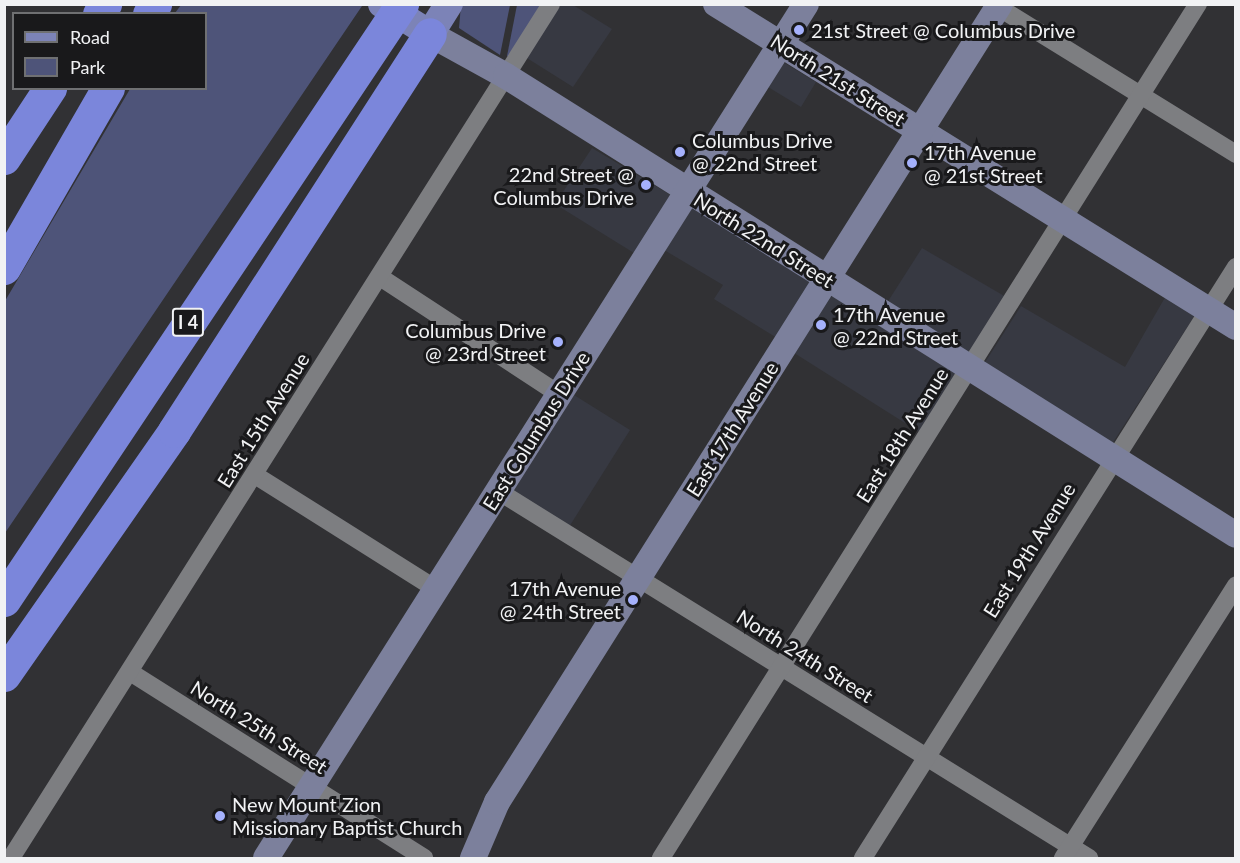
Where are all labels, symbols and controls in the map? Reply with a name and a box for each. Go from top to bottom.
legend [12,12,207,90]
place label: 21st Street @ Columbus Drive [811,18,1075,42]
marker: 21st Street @ Columbus Drive [792,23,806,37]
text: Road [70,26,110,48]
street label: North 21st Street [766,29,910,131]
text: Park [70,56,105,78]
place label: Columbus Drive @ 22nd Street [692,128,833,175]
place label: 17th Avenue @ 21st Street [924,140,1043,187]
marker: Columbus Drive @ 22nd Street [673,145,687,159]
marker: 17th Avenue @ 21st Street [905,156,919,170]
place label: 22nd Street @ Columbus Drive [493,162,634,209]
marker: 22nd Street @ Columbus Drive [639,178,653,192]
street label: North 22nd Street [690,187,838,293]
place label: 17th Avenue @ 22nd Street [833,302,958,349]
road number: I 4 [172,307,204,337]
place label: Columbus Drive @ 23rd Street [405,318,546,365]
marker: 17th Avenue @ 22nd Street [814,318,828,332]
marker: Columbus Drive @ 23rd Street [551,335,565,349]
street label: East Columbus Drive [477,347,595,515]
street label: East 15th Avenue [212,348,314,492]
street label: East 17th Avenue [681,357,783,501]
street label: East 18th Avenue [851,363,953,507]
street label: East 19th Avenue [978,478,1080,622]
place label: 17th Avenue @ 24th Street [500,576,621,623]
marker: 17th Avenue @ 24th Street [626,593,640,607]
street label: North 24th Street [732,604,878,708]
street label: North 25th Street [186,675,332,779]
place label: New Mount Zion Missionary Baptist Church [232,792,463,839]
marker: New Mount Zion Missionary Baptist Church [213,809,227,823]

